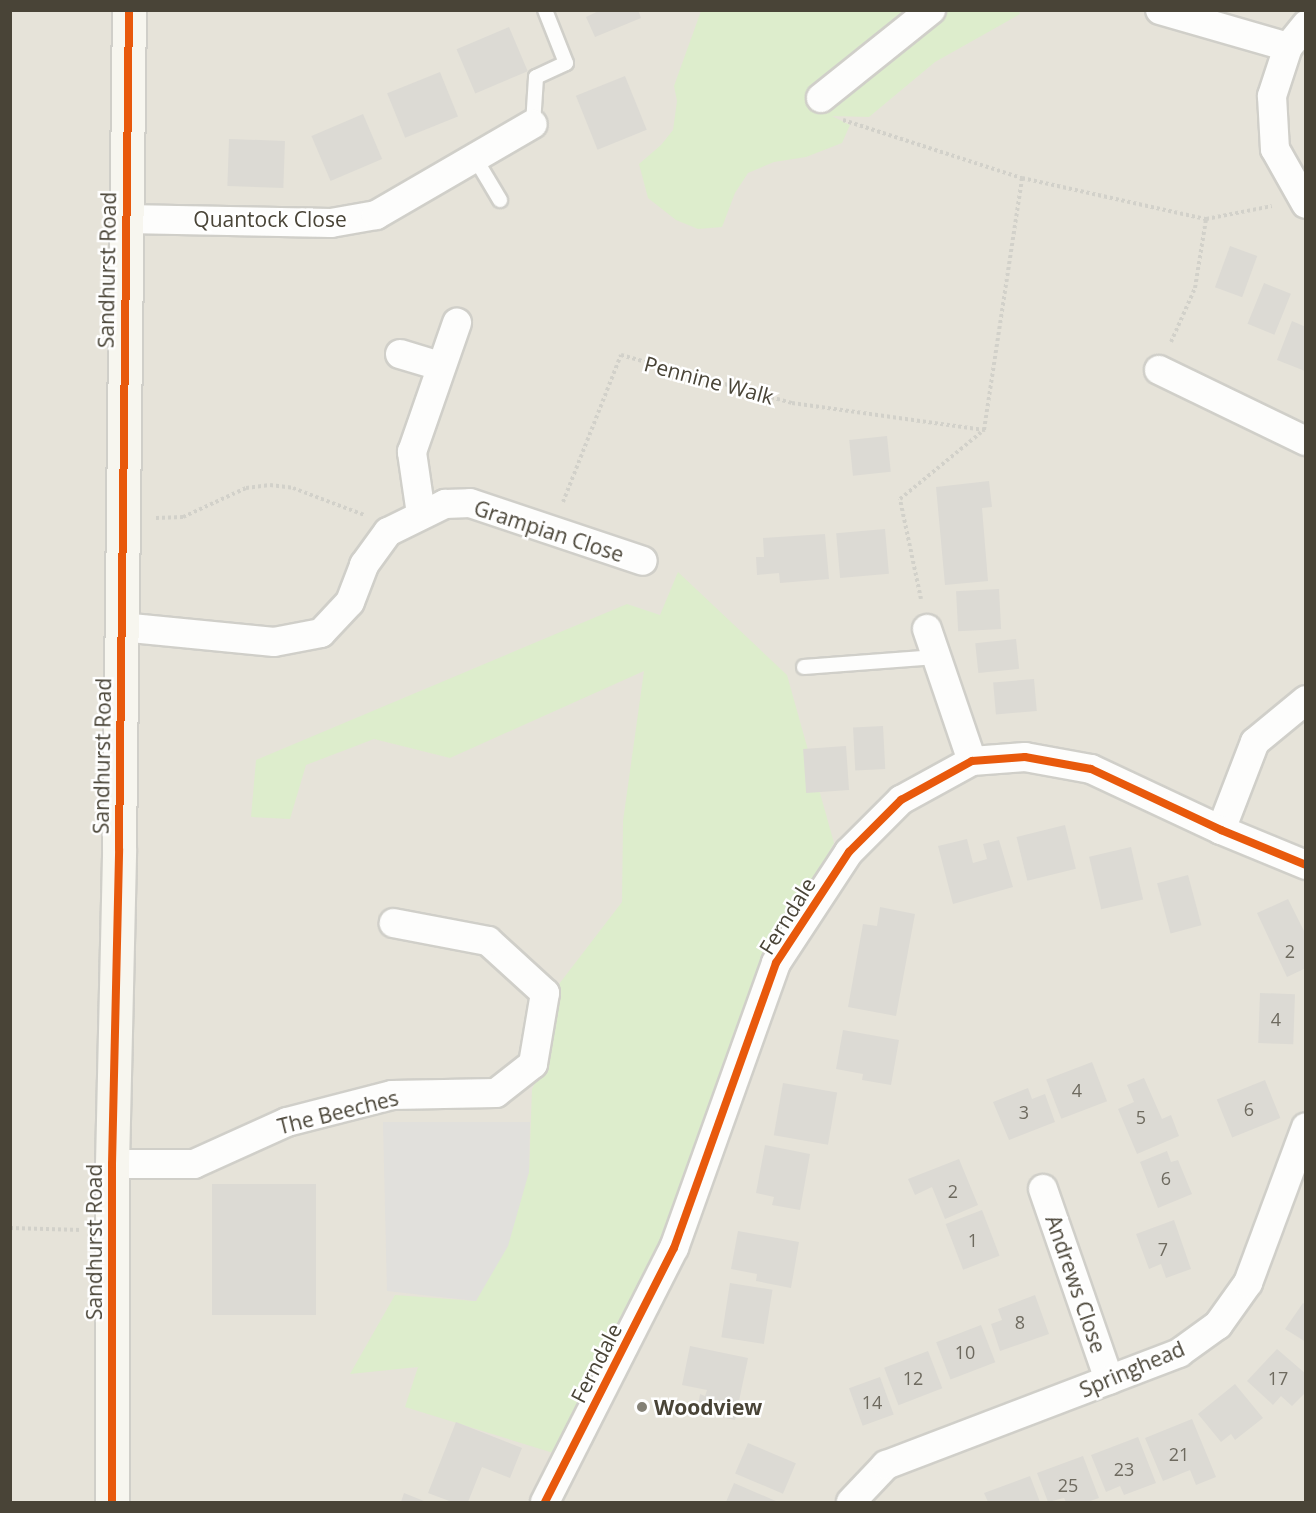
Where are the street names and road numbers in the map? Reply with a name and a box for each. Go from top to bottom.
street label: Sandhurst Road [93,192,121,348]
street label: Quantock Close [193,206,347,232]
street label: Pennine Walk [642,351,776,409]
street label: Grampian Close [471,495,627,567]
street label: Sandhurst Road [88,678,116,834]
street label: Ferndale [754,873,820,959]
street label: The Beeches [275,1085,401,1139]
street label: Sandhurst Road [81,1164,107,1320]
street label: Andrews Close [1041,1212,1111,1356]
street label: Ferndale [565,1319,627,1407]
street label: Springhead [1076,1336,1188,1402]

